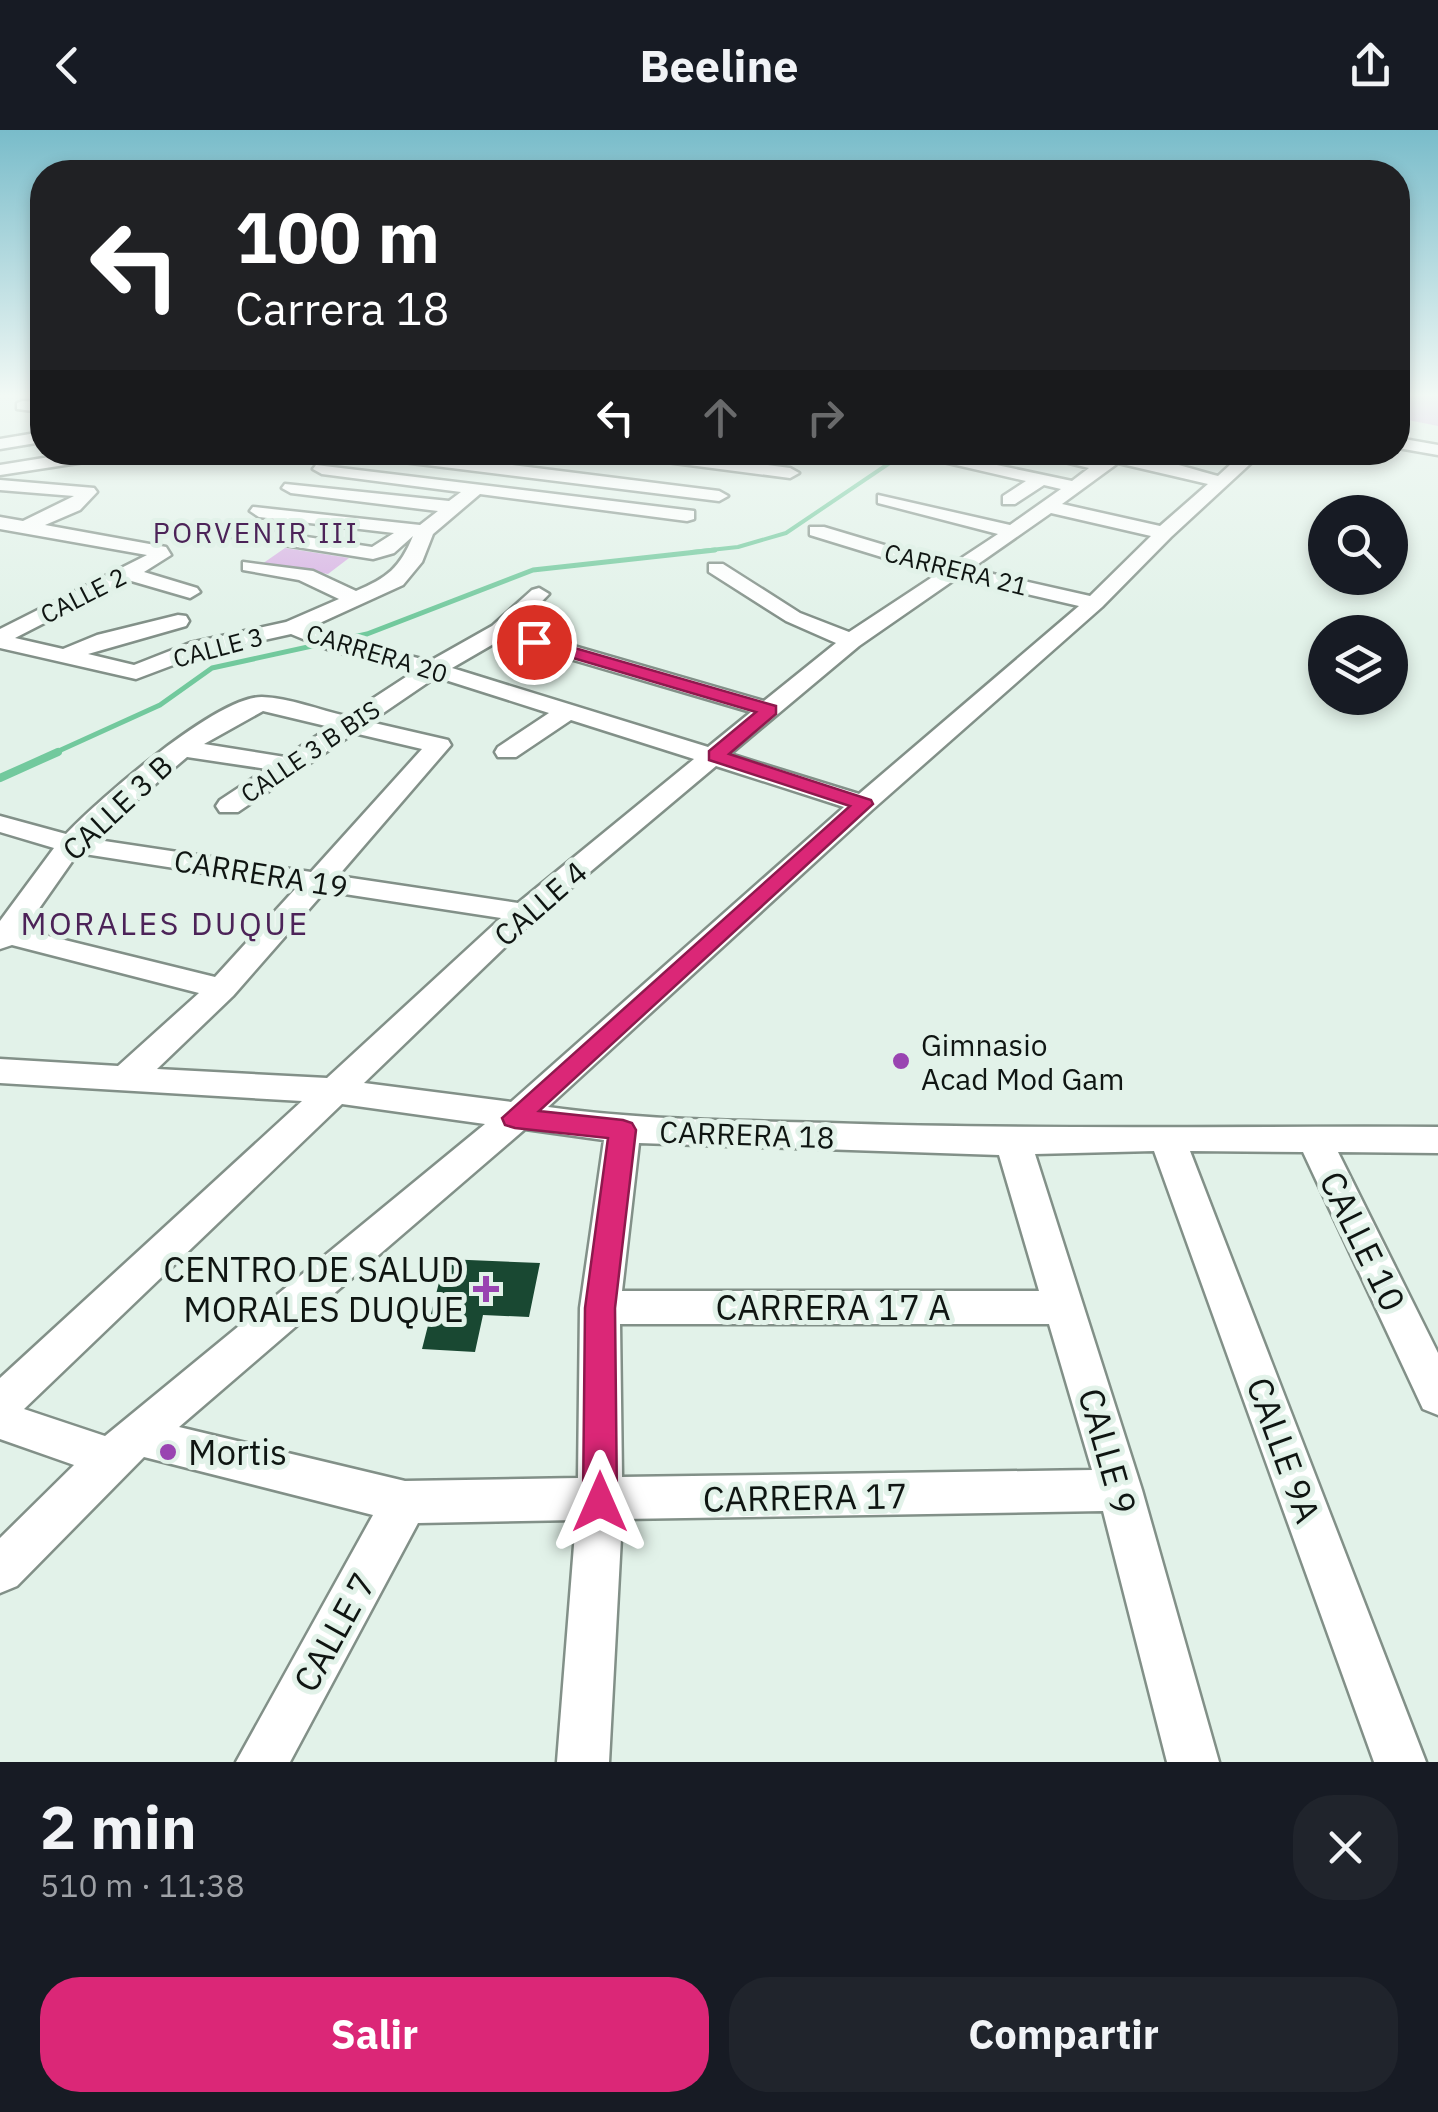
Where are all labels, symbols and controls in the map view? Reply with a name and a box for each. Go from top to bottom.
text: Beeline [639,36,799,94]
icon: back [40,38,95,93]
icon: share [1343,38,1398,93]
text: 100 m [235,191,440,282]
icon: left [70,200,200,330]
text: Carrera 18 [235,279,449,337]
icon: left [588,390,643,445]
icon: ahead [693,390,748,445]
icon: right [798,390,853,445]
map controls [1308,495,1408,715]
button: search [1308,495,1408,595]
district label: PORVENIR III [153,514,359,551]
street label: CARRERA 21 [881,535,1031,603]
street label: CALLE 2 [34,559,132,631]
pin [492,600,577,685]
icon: arrive [507,615,562,670]
button: layers [1308,615,1408,715]
street label: CARRERA 20 [302,616,452,690]
street label: CALLE 3 [169,619,267,675]
street label: CALLE 3 B BIS [234,692,386,810]
street label: CALLE 3 B [54,746,180,868]
street label: CARRERA 19 [171,840,351,906]
street label: CALLE 4 [486,852,594,954]
district label: MORALES DUQUE [20,902,310,944]
place label: Gimnasio Acad Mod Gam [921,1025,1125,1098]
marker: Gimnasio Acad Mod Gam [890,1050,912,1072]
street label: CARRERA 18 [659,1111,835,1157]
street label: CALLE 10 [1309,1164,1417,1318]
place label: CENTRO DE SALUD MORALES DUQUE [163,1246,464,1332]
marker: CENTRO DE SALUD MORALES DUQUE [473,1276,499,1302]
street label: CARRERA 17 A [715,1284,951,1330]
street label: CALLE 9A [1237,1371,1331,1529]
street label: CALLE 9 [1068,1383,1148,1519]
place label: Mortis [188,1429,287,1475]
marker: Mortis [157,1441,179,1463]
position arrow [548,1450,652,1554]
street label: CARRERA 17 [702,1472,908,1522]
street label: CALLE 7 [283,1564,385,1700]
text: 2 min [40,1787,197,1866]
button: close [1293,1795,1398,1900]
text: 510 m · 11:38 [40,1864,245,1906]
button: Salir [40,1977,709,2092]
button: Compartir [729,1977,1398,2092]

